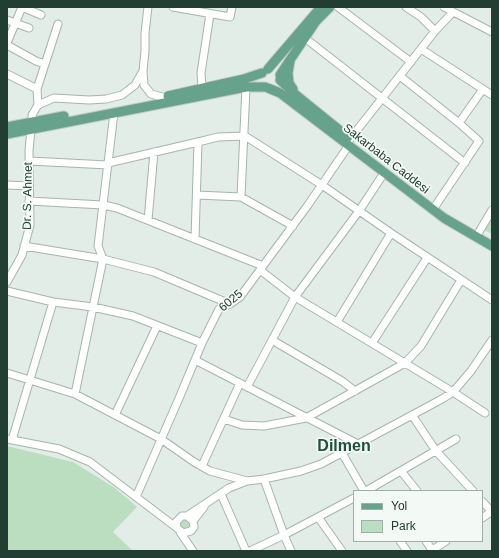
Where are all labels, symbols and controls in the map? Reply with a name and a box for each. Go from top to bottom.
street label: Sakarbaba Caddesi [340,121,432,197]
street label: Dr. S. Ahmet [20,162,36,230]
street label: 6025 [216,287,246,315]
district label: Dilmen [317,437,371,457]
legend [353,490,483,542]
text: Yol [391,499,407,513]
text: Park [391,519,416,533]

